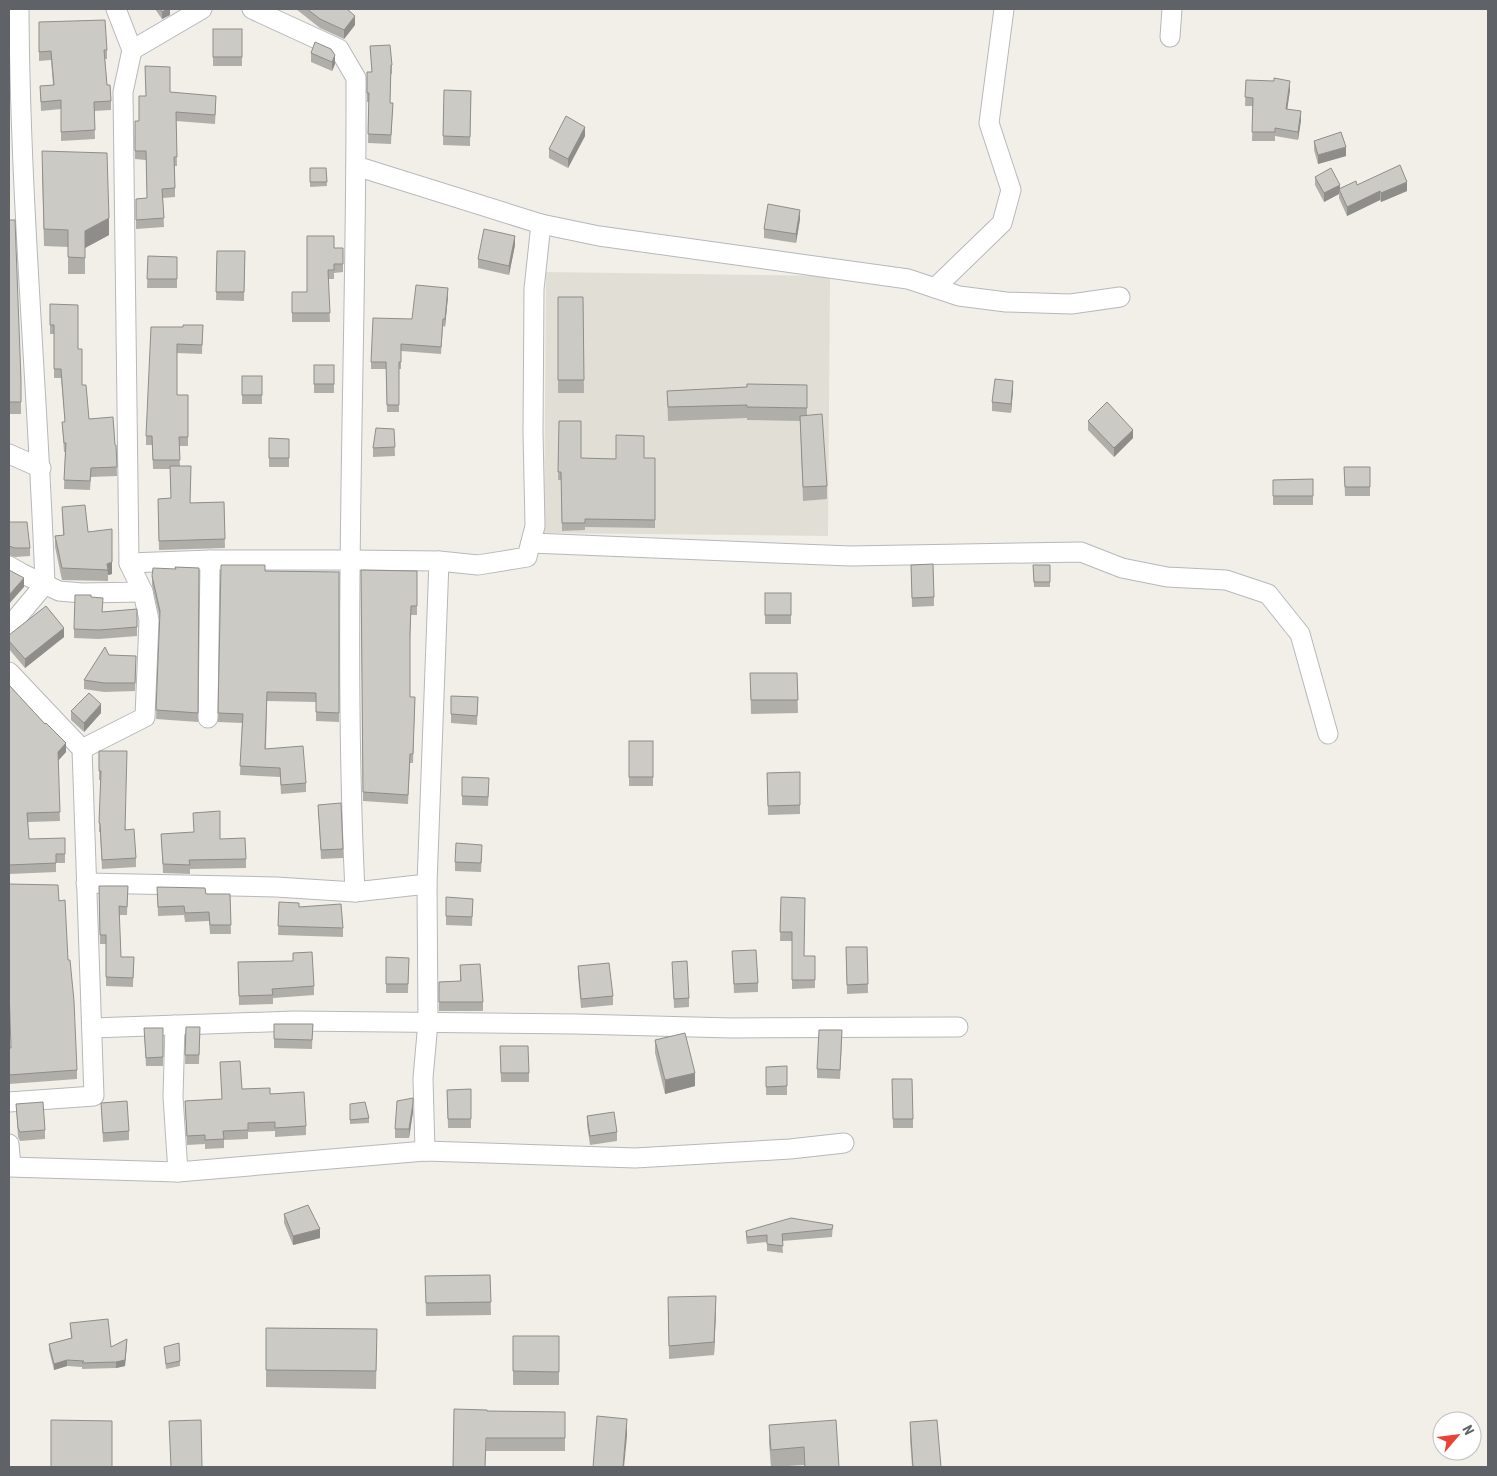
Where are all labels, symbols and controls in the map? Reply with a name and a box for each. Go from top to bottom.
north arrow [1432,1411,1482,1461]
text: N [1459,1422,1478,1437]

